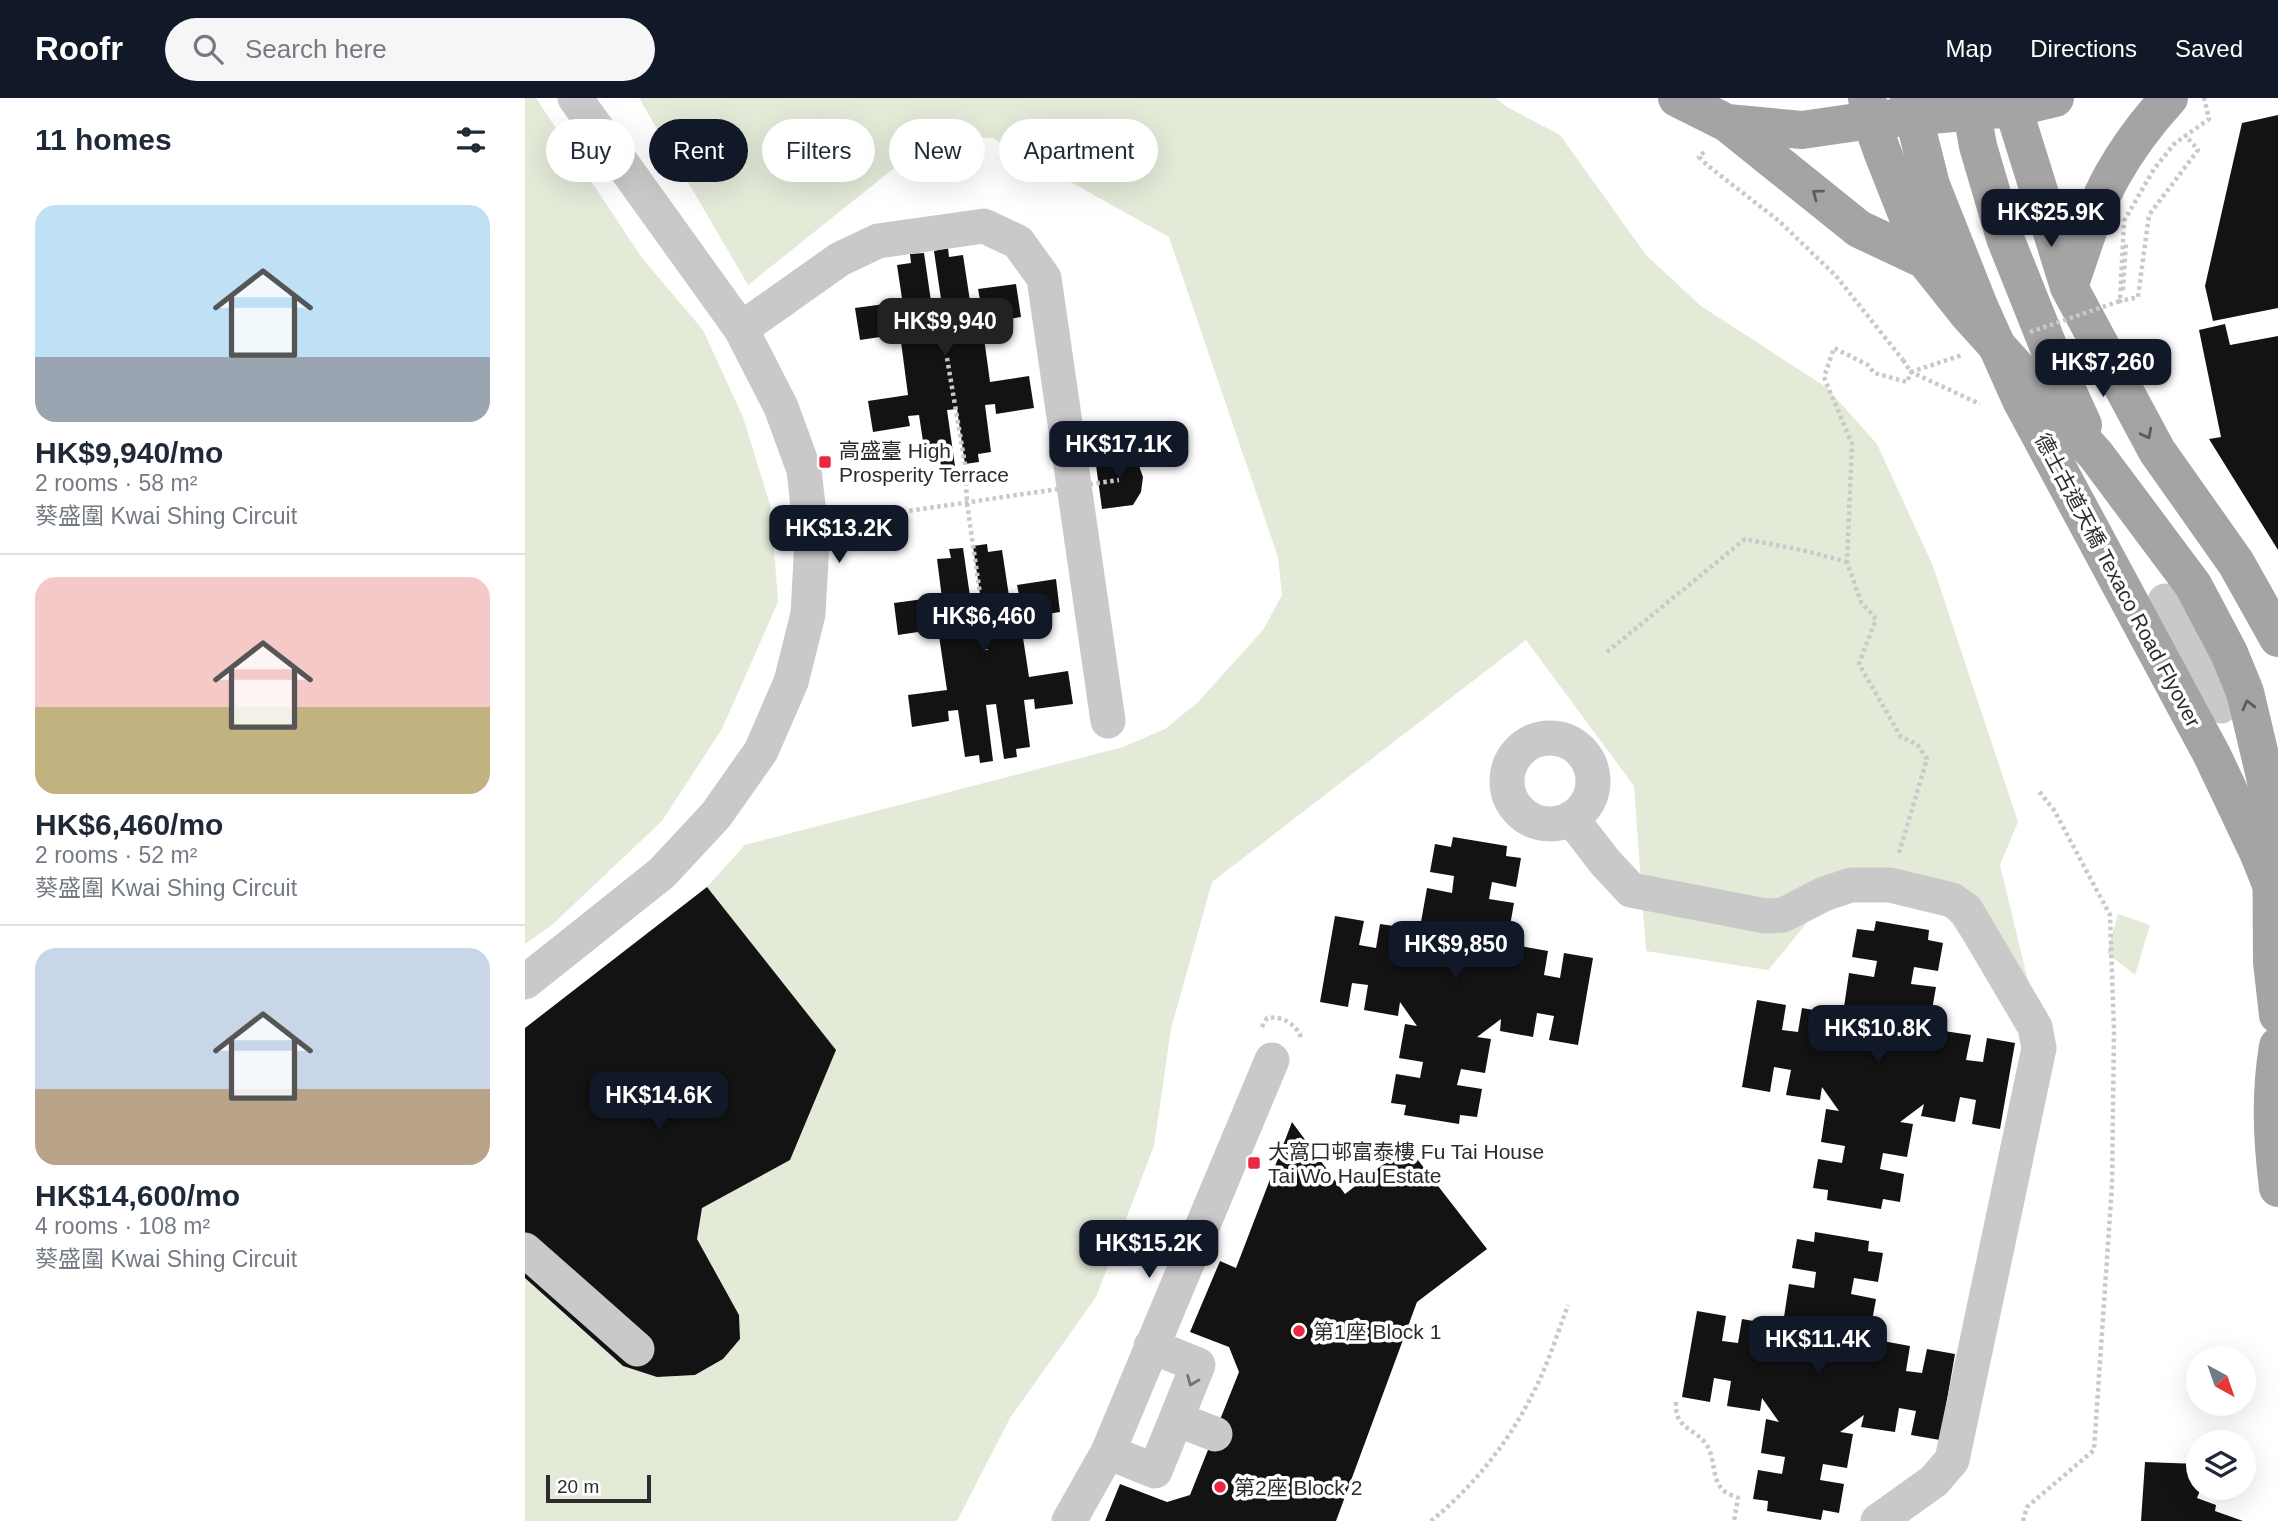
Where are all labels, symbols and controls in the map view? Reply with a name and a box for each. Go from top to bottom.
search box [165,18,655,81]
text: Roofr [35,30,123,67]
icon: search [189,30,227,68]
text: Search here [245,34,387,64]
text: Map [1946,35,1992,62]
text: Directions [2030,35,2137,62]
text: Saved [2175,35,2243,62]
chip: Buy [546,119,635,182]
chip: Rent [649,119,748,182]
chip: Filters [762,119,875,182]
chip: New [889,119,985,182]
chip: Apartment [999,119,1158,182]
icon: filters [452,121,490,159]
text: 11 homes [35,123,172,156]
one-way arrow [1812,189,1824,202]
pin: HK$25.9K [1979,190,2123,249]
text: HK$25.9K [1997,199,2105,225]
icon: home [200,250,326,376]
pin: HK$9,940 [873,299,1017,358]
text: HK$9,940 [893,308,997,334]
pin: HK$7,260 [2031,340,2175,399]
text: HK$7,260 [2051,349,2155,375]
pin: HK$17.1K [1047,422,1191,481]
one-way arrow [2139,427,2153,439]
street label: 德士古道天橋 Texaco Road Flyover [2031,429,2205,731]
text: HK$17.1K [1065,431,1173,457]
text: HK$9,940/mo [35,436,223,469]
place label: 高盛臺 High Prosperity Terrace [839,439,1009,486]
marker: 高盛臺 High Prosperity Terrace [817,454,833,470]
text: 2 rooms · 58 m² [35,470,197,496]
text: 葵盛圍 Kwai Shing Circuit [35,503,297,529]
pin: HK$13.2K [767,505,911,565]
text: HK$13.2K [785,515,893,541]
pin: HK$6,460 [912,594,1056,653]
text: HK$6,460 [932,603,1036,629]
icon: home [200,622,326,748]
one-way arrow [2242,699,2256,711]
text: HK$6,460/mo [35,808,223,841]
text: 2 rooms · 52 m² [35,842,197,868]
text: 葵盛圍 Kwai Shing Circuit [35,875,297,901]
pin: HK$9,850 [1384,922,1528,981]
text: HK$9,850 [1404,931,1508,957]
icon: home [200,993,326,1119]
pin: HK$10.8K [1806,1006,1950,1065]
text: HK$10.8K [1824,1015,1932,1041]
pin: HK$14.6K [587,1072,731,1132]
text: HK$14.6K [605,1082,713,1108]
place label: 大窩口邨富泰樓 Fu Tai House Tai Wo Hau Estate [1268,1140,1544,1187]
marker: 大窩口邨富泰樓 Fu Tai House Tai Wo Hau Estate [1246,1155,1262,1171]
text: HK$14,600/mo [35,1179,240,1212]
text: 4 rooms · 108 m² [35,1213,210,1239]
pin: HK$15.2K [1077,1220,1221,1280]
text: HK$15.2K [1095,1230,1203,1256]
text: 葵盛圍 Kwai Shing Circuit [35,1246,297,1272]
pin: HK$11.4K [1746,1316,1890,1376]
place label: 第1座 Block 1 [1313,1320,1441,1343]
marker: 第1座 Block 1 [1291,1323,1307,1339]
text: HK$11.4K [1765,1326,1871,1352]
north arrow [2186,1346,2256,1416]
map controls [2186,1346,2256,1500]
one-way arrow [1186,1374,1200,1386]
button: layers [2186,1430,2256,1500]
scale bar [546,1472,651,1504]
text: 20 m [557,1476,599,1497]
place label: 第2座 Block 2 [1234,1476,1362,1499]
marker: 第2座 Block 2 [1212,1479,1228,1495]

